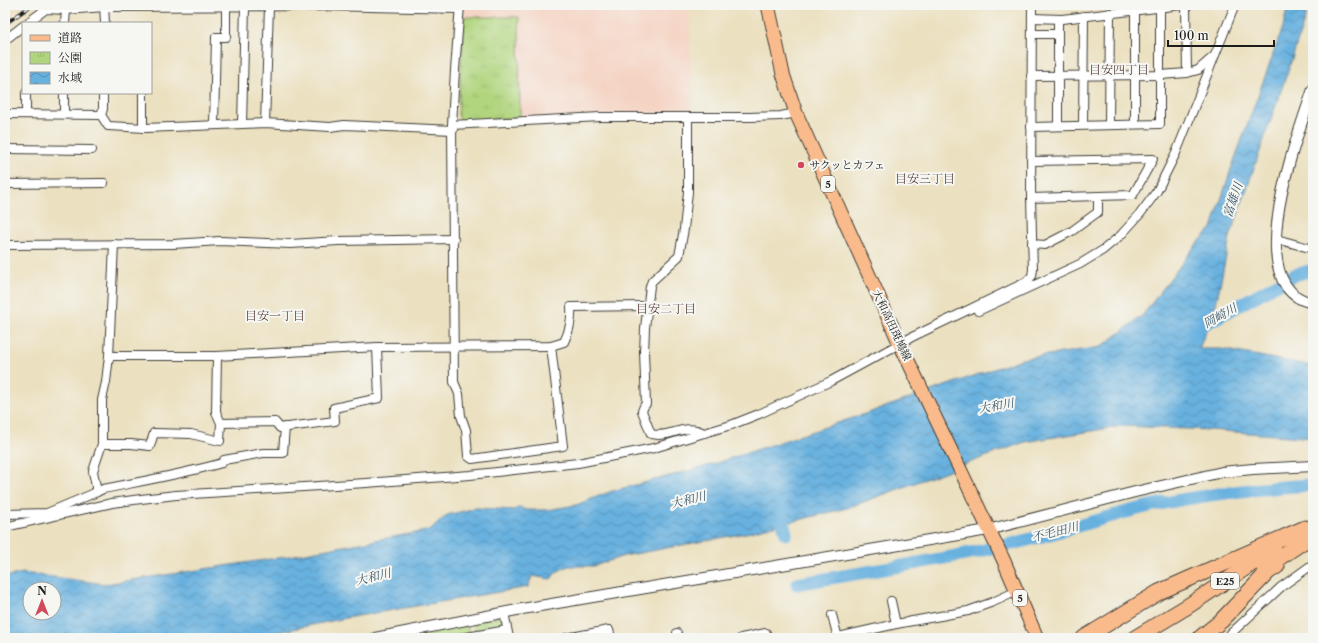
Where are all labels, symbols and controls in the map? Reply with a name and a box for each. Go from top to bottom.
legend [22,22,152,94]
scale bar [1168,22,1274,48]
text: 100 m [1174,28,1209,43]
text: 道路 [58,30,82,45]
text: 公園 [58,50,82,65]
district label: 目安四丁目 [1089,62,1149,77]
text: 水域 [58,70,82,85]
place label: サクッとカフェ [809,158,885,172]
marker: サクッとカフェ [796,160,806,170]
district label: 目安三丁目 [895,171,955,186]
road number: 5 [821,176,835,192]
water label: 富雄川 [1220,178,1246,219]
street label: 大和高田斑鳩線 [869,287,915,363]
water label: 岡崎川 [1200,299,1241,331]
district label: 目安二丁目 [636,301,696,316]
district label: 目安一丁目 [245,308,305,323]
water label: 大和川 [977,395,1017,416]
water label: 大和川 [669,487,709,511]
water label: 不毛田川 [1030,518,1082,545]
water label: 大和川 [354,564,394,588]
road number: E25 [1211,573,1239,589]
north arrow [22,581,62,621]
text: N [37,584,47,598]
road number: 5 [1013,590,1027,606]

